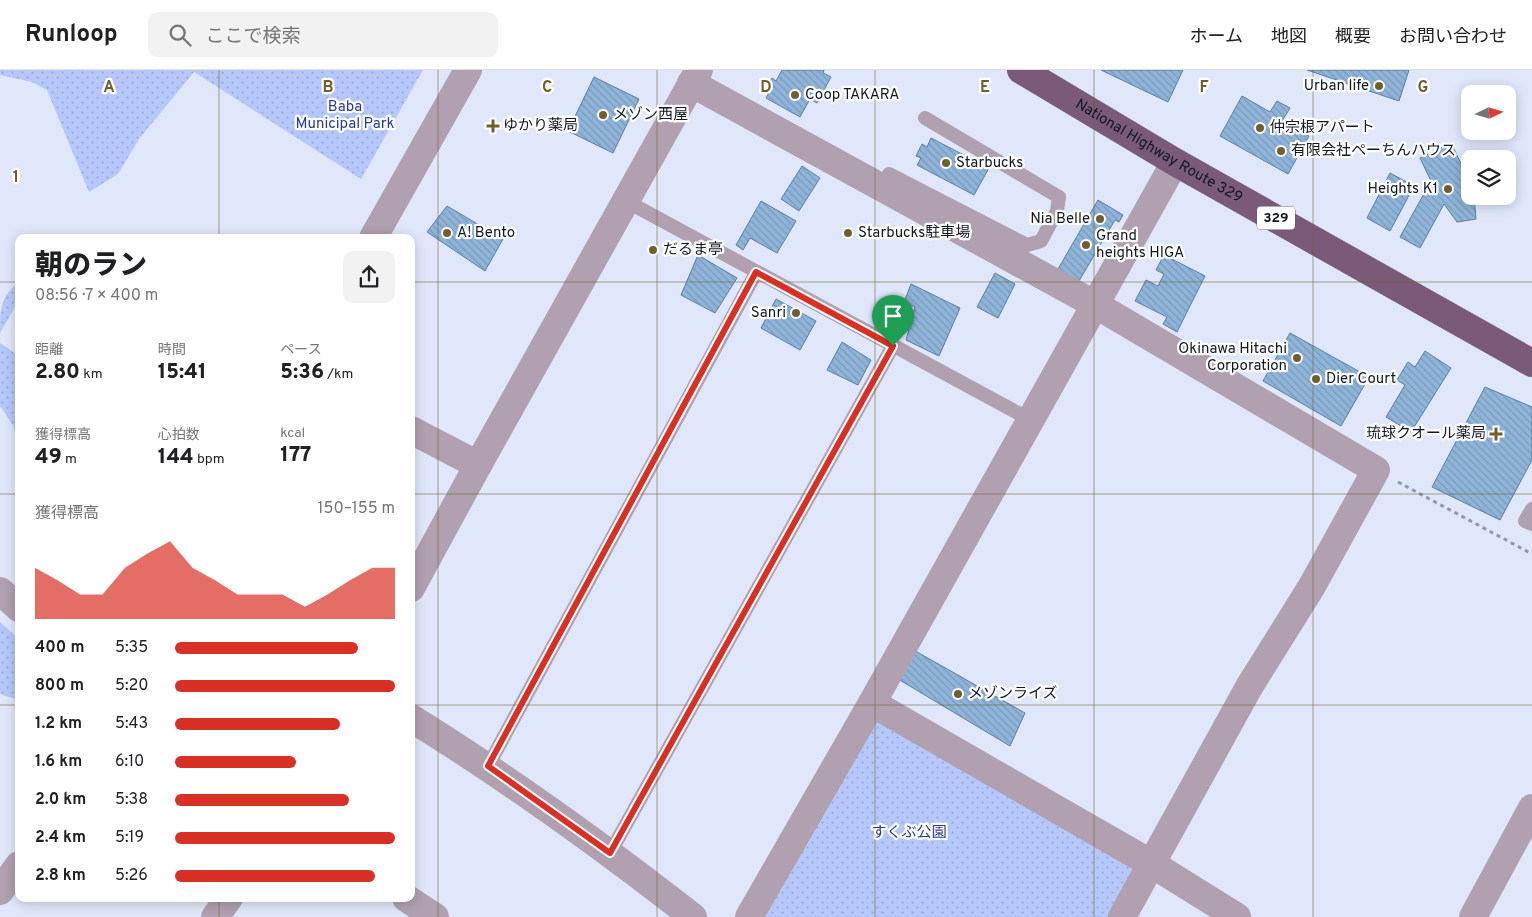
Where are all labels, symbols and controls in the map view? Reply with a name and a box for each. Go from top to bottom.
search box [148,12,498,57]
text: Runloop [25,20,118,50]
icon: search [166,21,194,49]
text: ここで検索 [206,25,301,49]
text: ホーム [1190,26,1243,49]
text: 地図 [1271,26,1307,49]
text: 概要 [1335,26,1371,49]
text: お問い合わせ [1399,26,1507,49]
place label: Urban life [1304,77,1369,96]
text: A [103,78,115,98]
text: B [322,78,334,98]
text: C [542,78,552,98]
text: D [760,78,772,98]
text: E [980,78,990,98]
text: F [1199,78,1209,98]
text: G [1418,78,1428,98]
marker: Urban life [1373,80,1385,92]
north arrow [1461,85,1516,140]
map controls [1461,85,1516,205]
place label: Coop TAKARA [805,86,899,105]
marker: Coop TAKARA [789,89,801,101]
street label: National Highway Route 329 [1072,95,1246,208]
park label: Baba Municipal Park [295,98,395,134]
place label: メゾン西屋 [613,106,688,125]
marker: メゾン西屋 [597,109,609,121]
place label: ゆかり薬局 [503,117,578,136]
place label: 仲宗根アパート [1270,118,1375,138]
marker: ゆかり薬局 [487,120,499,132]
marker: 仲宗根アパート [1254,122,1266,134]
place label: 有限会社ぺーちんハウス [1291,142,1456,161]
marker: 有限会社ぺーちんハウス [1275,145,1287,157]
button: layers [1461,150,1516,205]
place label: Starbucks [956,154,1023,173]
marker: Starbucks [940,157,952,169]
text: 1 [13,168,19,188]
place label: Heights K1 [1367,180,1438,199]
marker: Heights K1 [1442,183,1454,195]
road number: 329 [1257,206,1295,230]
place label: Nia Belle [1030,210,1090,229]
marker: Nia Belle [1094,213,1106,225]
place label: A! Bento [457,224,515,243]
place label: Starbucks駐車場 [858,224,970,243]
marker: A! Bento [441,227,453,239]
marker: Starbucks駐車場 [842,227,854,239]
place label: Grand heights HIGA [1096,227,1184,263]
marker: Grand heights HIGA [1080,239,1092,251]
place label: だるま亭 [663,241,723,260]
marker: だるま亭 [647,244,659,256]
text: 朝のラン [35,249,147,285]
button: share [343,251,395,303]
text: 08:56 · 7 × 400 m [35,286,158,306]
pin [872,295,914,346]
icon: arrive [879,302,907,330]
place label: Sanri [751,304,786,323]
marker: Sanri [790,307,802,319]
place label: Okinawa Hitachi Corporation [1178,340,1287,376]
text: 距離 [35,342,63,359]
text: 時間 [158,342,186,359]
text: ペース [280,342,322,359]
marker: Okinawa Hitachi Corporation [1291,352,1303,364]
text: 2.80 [35,359,80,386]
text: 15:41 [158,359,206,386]
text: 5:36 [280,359,324,386]
text: km [80,366,103,383]
text: /km [324,366,353,383]
place label: Dier Court [1326,370,1396,389]
marker: Dier Court [1310,373,1322,385]
text: kcal [280,425,305,442]
place label: 琉球クオール薬局 [1366,425,1486,444]
text: 獲得標高 [35,427,91,444]
text: 心拍数 [158,427,200,444]
marker: 琉球クオール薬局 [1490,428,1502,440]
text: 177 [280,442,311,469]
text: 49 [35,444,62,471]
text: 144 [158,444,194,471]
text: m [62,451,77,468]
text: bpm [194,451,225,468]
text: 150–155 m [318,499,395,519]
text: 獲得標高 [35,504,99,524]
text: 400 m [35,638,84,658]
text: 5:35 [115,638,148,658]
text: 800 m [35,676,84,696]
text: 5:20 [115,676,149,696]
place label: メゾンライズ [968,685,1058,704]
marker: メゾンライズ [952,688,964,700]
text: 1.2 km [35,714,82,734]
text: 5:43 [115,714,148,734]
text: 1.6 km [35,752,82,772]
text: 6:10 [115,752,144,772]
text: 2.0 km [35,790,86,810]
text: 5:38 [115,790,148,810]
park label: すくぶ公園 [871,824,947,843]
text: 2.4 km [35,828,86,848]
text: 5:19 [115,828,144,848]
text: 2.8 km [35,866,86,886]
text: 5:26 [115,866,148,886]

